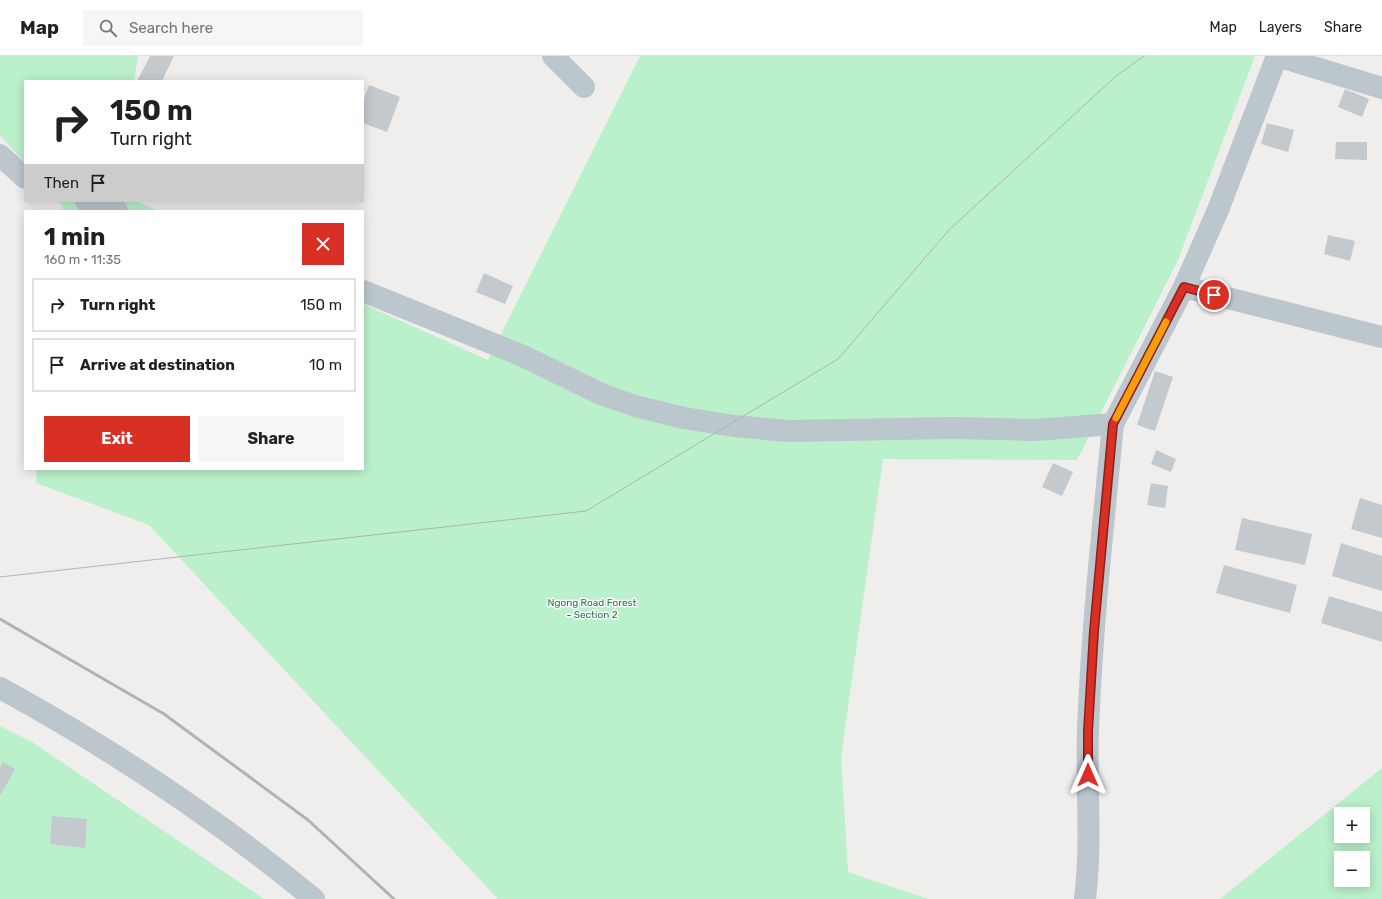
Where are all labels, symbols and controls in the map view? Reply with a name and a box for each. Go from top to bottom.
search box [83,10,363,46]
text: Map [20,16,59,39]
icon: search [97,17,119,39]
text: Search here [129,19,213,37]
text: Map [1210,19,1237,36]
text: Layers [1259,19,1302,36]
text: Share [1324,19,1362,36]
text: 150 m [110,94,193,127]
icon: right [44,96,96,148]
text: Turn right [110,128,192,150]
icon: arrive [87,172,109,194]
text: Then [44,174,79,192]
text: 1 min [44,223,105,251]
button: close [302,223,344,265]
text: 160 m · 11:35 [44,252,121,267]
pin [1197,278,1231,312]
icon: arrive [1203,284,1225,306]
icon: right [46,294,68,316]
text: Turn right [80,296,155,314]
text: 150 m [300,296,342,314]
icon: arrive [46,354,68,376]
text: Arrive at destination [80,356,235,374]
text: 10 m [309,356,342,374]
button: Exit [44,416,190,462]
button: Share [198,416,344,462]
park label: Ngong Road Forest - Section 2 [547,597,637,621]
position arrow [1067,754,1109,796]
map controls [1334,807,1370,887]
button: + [1334,807,1370,843]
button: − [1334,851,1370,887]

